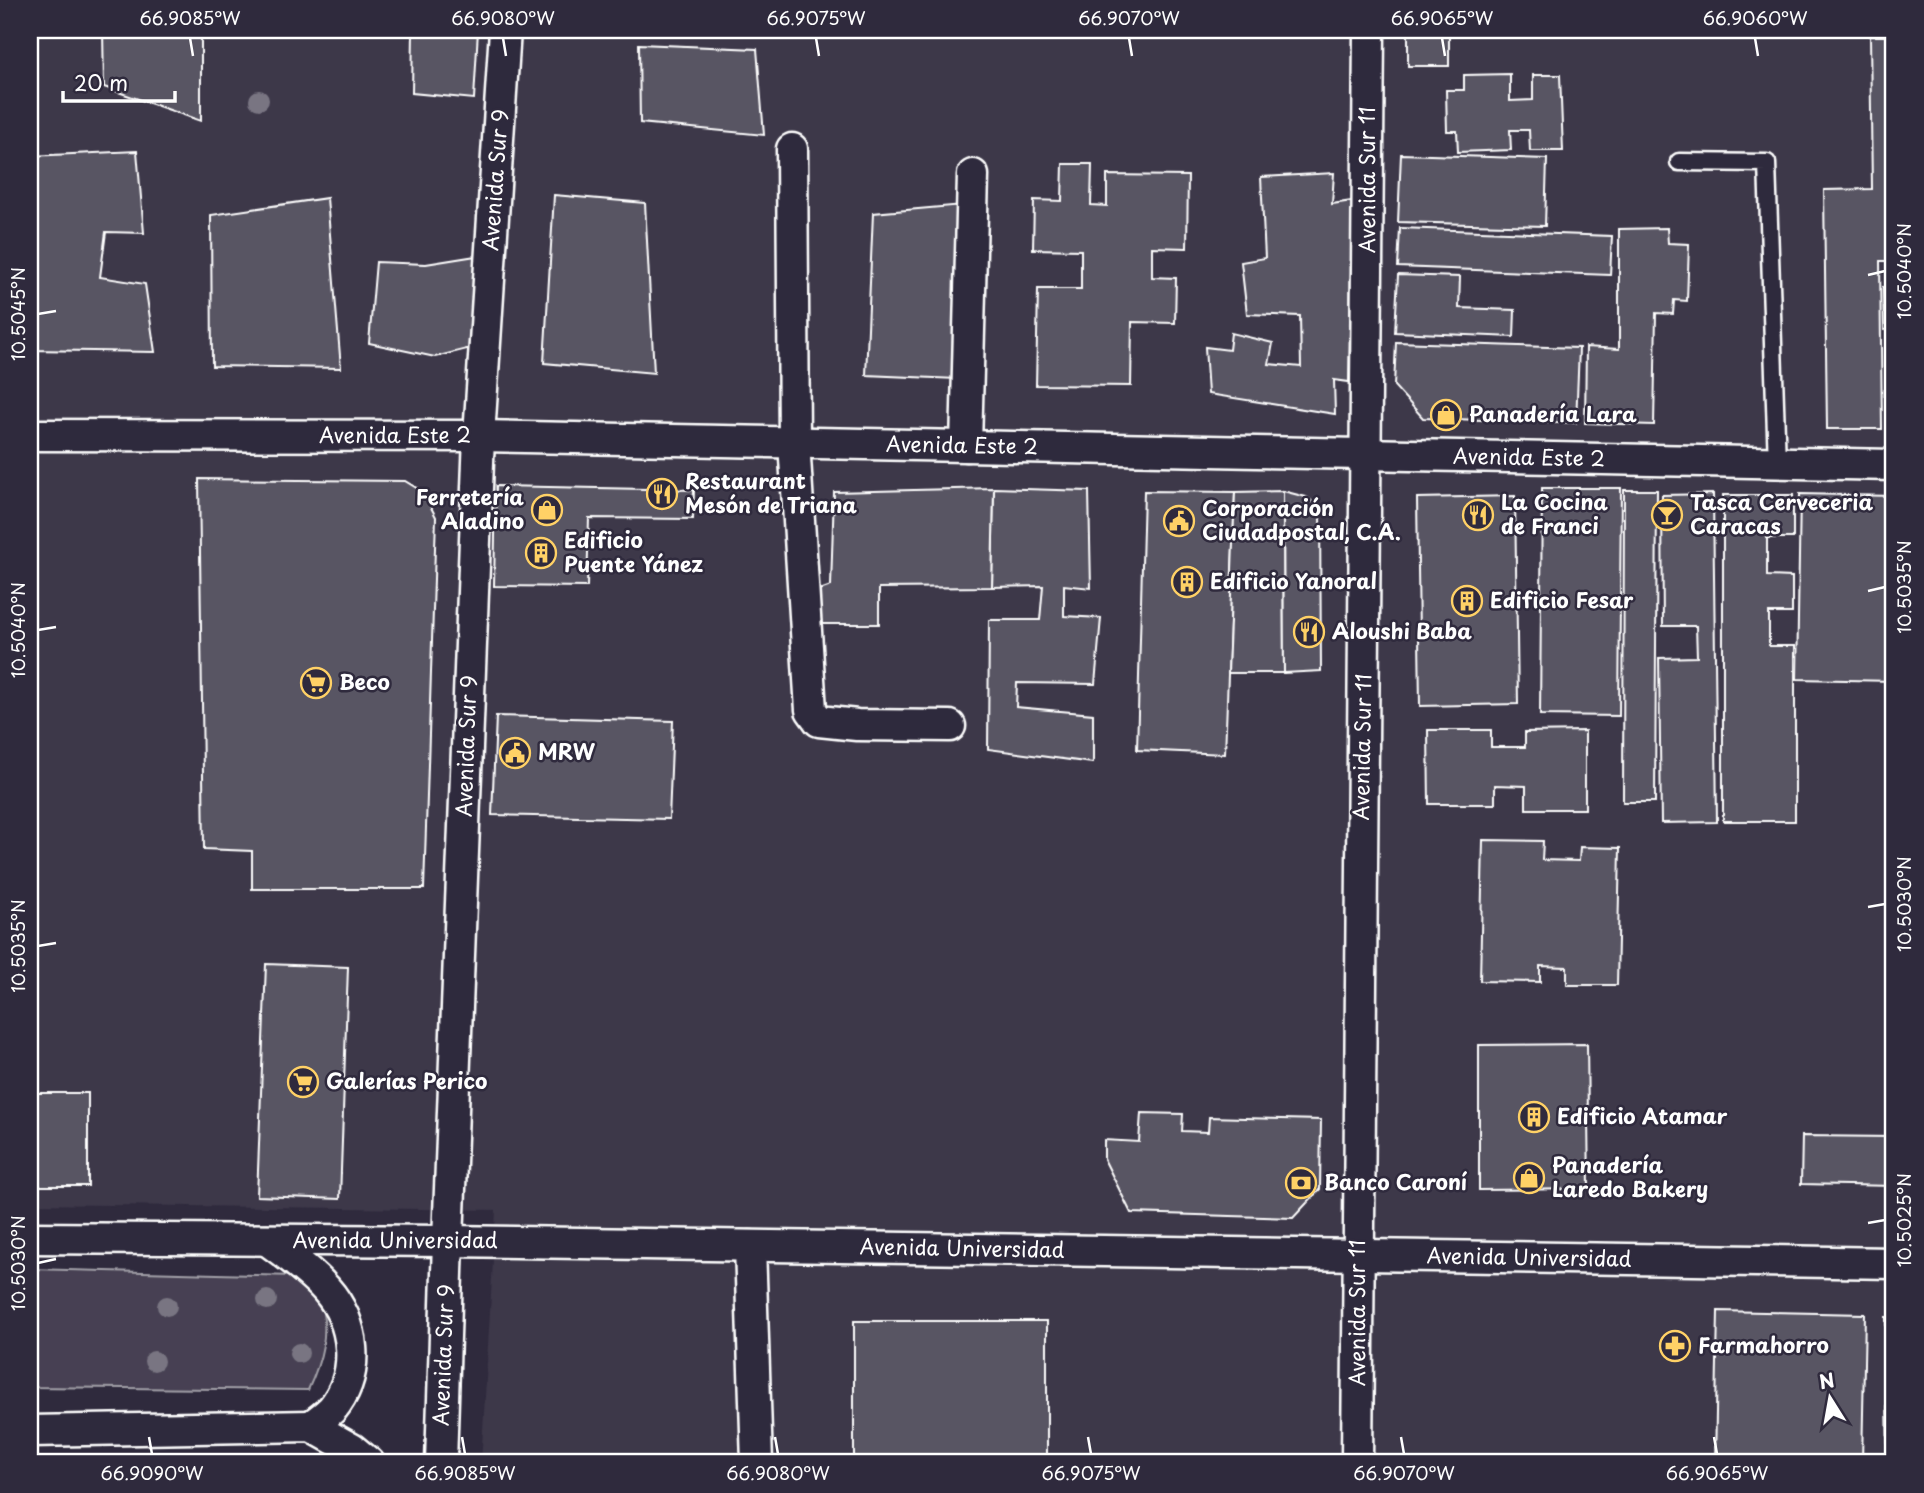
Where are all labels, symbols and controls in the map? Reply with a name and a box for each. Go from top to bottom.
text: 66.9085°W [140,4,241,31]
text: 66.9080°W [451,4,555,31]
text: 66.9075°W [766,4,866,31]
text: 66.9070°W [1078,4,1180,31]
text: 66.9065°W [1391,4,1494,31]
text: 66.9060°W [1703,4,1808,31]
scale bar [63,60,175,104]
text: 20 m [74,66,128,98]
street label: Avenida Sur 11 [1350,107,1382,253]
street label: Avenida Sur 9 [473,108,515,252]
text: 10.5040°N [1890,223,1917,319]
text: 10.5045°N [4,267,31,361]
place label: Panadería Lara [1469,397,1637,429]
shop icon: Panadería Lara [1429,398,1463,432]
street label: Avenida Este 2 [319,418,471,450]
street label: Avenida Este 2 [886,427,1038,461]
street label: Avenida Este 2 [1453,439,1605,473]
place label: Restaurant Mesón de Triana [685,464,857,520]
restaurant icon: Restaurant Mesón de Triana [645,477,679,511]
place label: Ferretería Aladino [416,480,524,536]
place label: La Cocina de Franci [1501,485,1608,541]
place label: Tasca Cerveceria Caracas [1690,485,1873,541]
place label: Corporación Ciudadpostal, C.A. [1202,491,1401,547]
shop icon: Ferretería Aladino [530,493,564,527]
restaurant icon: La Cocina de Franci [1461,498,1495,532]
bar icon: Tasca Cerveceria Caracas [1650,498,1684,532]
public building icon: Corporación Ciudadpostal, C.A. [1162,504,1196,538]
place label: Edificio Puente Yánez [564,523,704,579]
building icon: Edificio Puente Yánez [524,536,558,570]
text: 10.5035°N [1890,540,1917,634]
place label: Edificio Yanoral [1210,564,1377,596]
building icon: Edificio Yanoral [1170,565,1204,599]
text: 10.5040°N [4,582,31,678]
place label: Edificio Fesar [1490,583,1634,615]
building icon: Edificio Fesar [1450,584,1484,618]
place label: Aloushi Baba [1332,614,1472,646]
restaurant icon: Aloushi Baba [1292,615,1326,649]
place label: Beco [339,665,390,697]
supermarket icon: Beco [299,666,333,700]
street label: Avenida Sur 11 [1344,673,1378,821]
street label: Avenida Sur 9 [447,674,483,817]
place label: MRW [538,735,596,767]
public building icon: MRW [498,736,532,770]
text: 10.5030°N [1890,856,1917,952]
text: 10.5035°N [4,899,31,993]
place label: Galerías Perico [326,1064,487,1096]
supermarket icon: Galerías Perico [286,1065,320,1099]
place label: Edificio Atamar [1557,1099,1728,1131]
building icon: Edificio Atamar [1517,1100,1551,1134]
place label: Panadería Laredo Bakery [1552,1148,1708,1204]
shop icon: Panadería Laredo Bakery [1512,1161,1546,1195]
place label: Banco Caroní [1324,1165,1467,1197]
bank icon: Banco Caroní [1284,1166,1318,1200]
text: 10.5025°N [1890,1173,1917,1267]
text: 10.5030°N [4,1215,31,1311]
street label: Avenida Universidad [292,1223,498,1255]
street label: Avenida Universidad [859,1229,1065,1265]
street label: Avenida Universidad [1426,1238,1632,1274]
street label: Avenida Sur 11 [1340,1240,1372,1386]
street label: Avenida Sur 9 [424,1283,460,1426]
place label: Farmahorro [1698,1328,1829,1360]
pharmacy icon: Farmahorro [1658,1329,1692,1363]
north arrow [1794,1364,1864,1434]
text: N [1817,1365,1837,1396]
text: 66.9090°W [101,1459,204,1486]
text: 66.9085°W [415,1459,516,1486]
text: 66.9080°W [726,1459,830,1486]
text: 66.9075°W [1041,1459,1141,1486]
text: 66.9070°W [1353,1459,1455,1486]
text: 66.9065°W [1666,1459,1769,1486]

